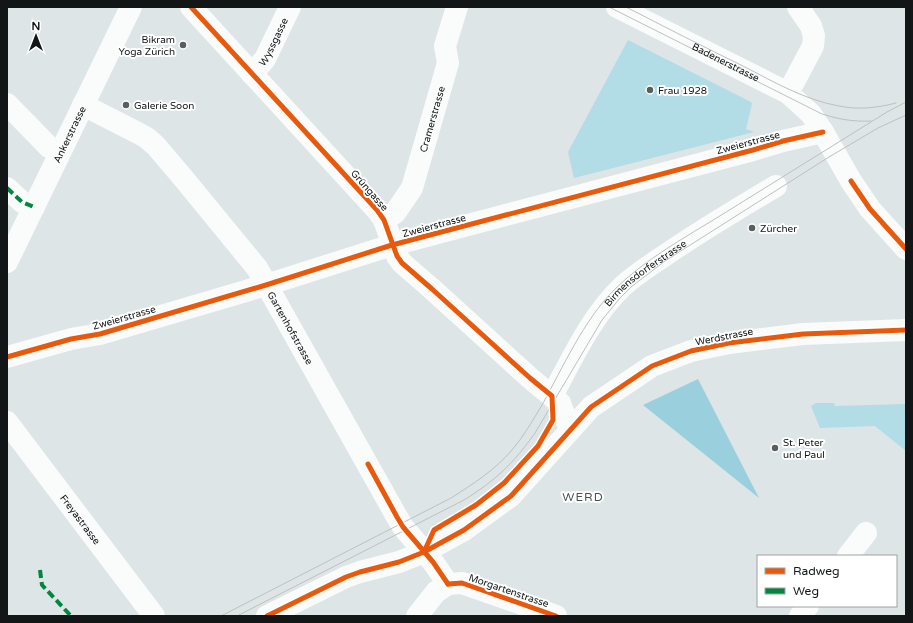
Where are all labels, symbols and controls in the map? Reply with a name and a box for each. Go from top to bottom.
north arrow [16,16,56,56]
street label: Wyssgasse [257,16,291,69]
text: N [32,20,40,33]
place label: Bikram Yoga Zürich [119,34,175,58]
marker: Bikram Yoga Zürich [178,40,188,50]
street label: Badenerstrasse [690,41,761,85]
street label: Cramerstrasse [418,84,448,154]
marker: Frau 1928 [645,85,655,95]
place label: Frau 1928 [658,85,707,97]
marker: Galerie Soon [121,100,131,110]
place label: Galerie Soon [134,100,194,112]
street label: Ankerstrasse [51,104,89,165]
street label: Zweierstrasse [715,129,782,157]
street label: Grüngasse [348,168,391,214]
street label: Zweierstrasse [401,212,468,240]
marker: Zürcher [747,223,757,233]
place label: Zürcher [760,223,797,235]
street label: Birmensdorferstrasse [602,238,689,309]
street label: Gartenhofstrasse [264,290,315,367]
street label: Zweierstrasse [91,303,158,333]
street label: Werdstrasse [694,325,754,348]
place label: St. Peter und Paul [783,437,825,461]
marker: St. Peter und Paul [770,443,780,453]
district label: WERD [562,490,604,504]
street label: Freyastrasse [57,493,103,547]
legend [757,555,897,607]
text: Radweg [793,564,840,578]
street label: Morgartenstrasse [467,572,551,610]
text: Weg [793,584,819,598]

